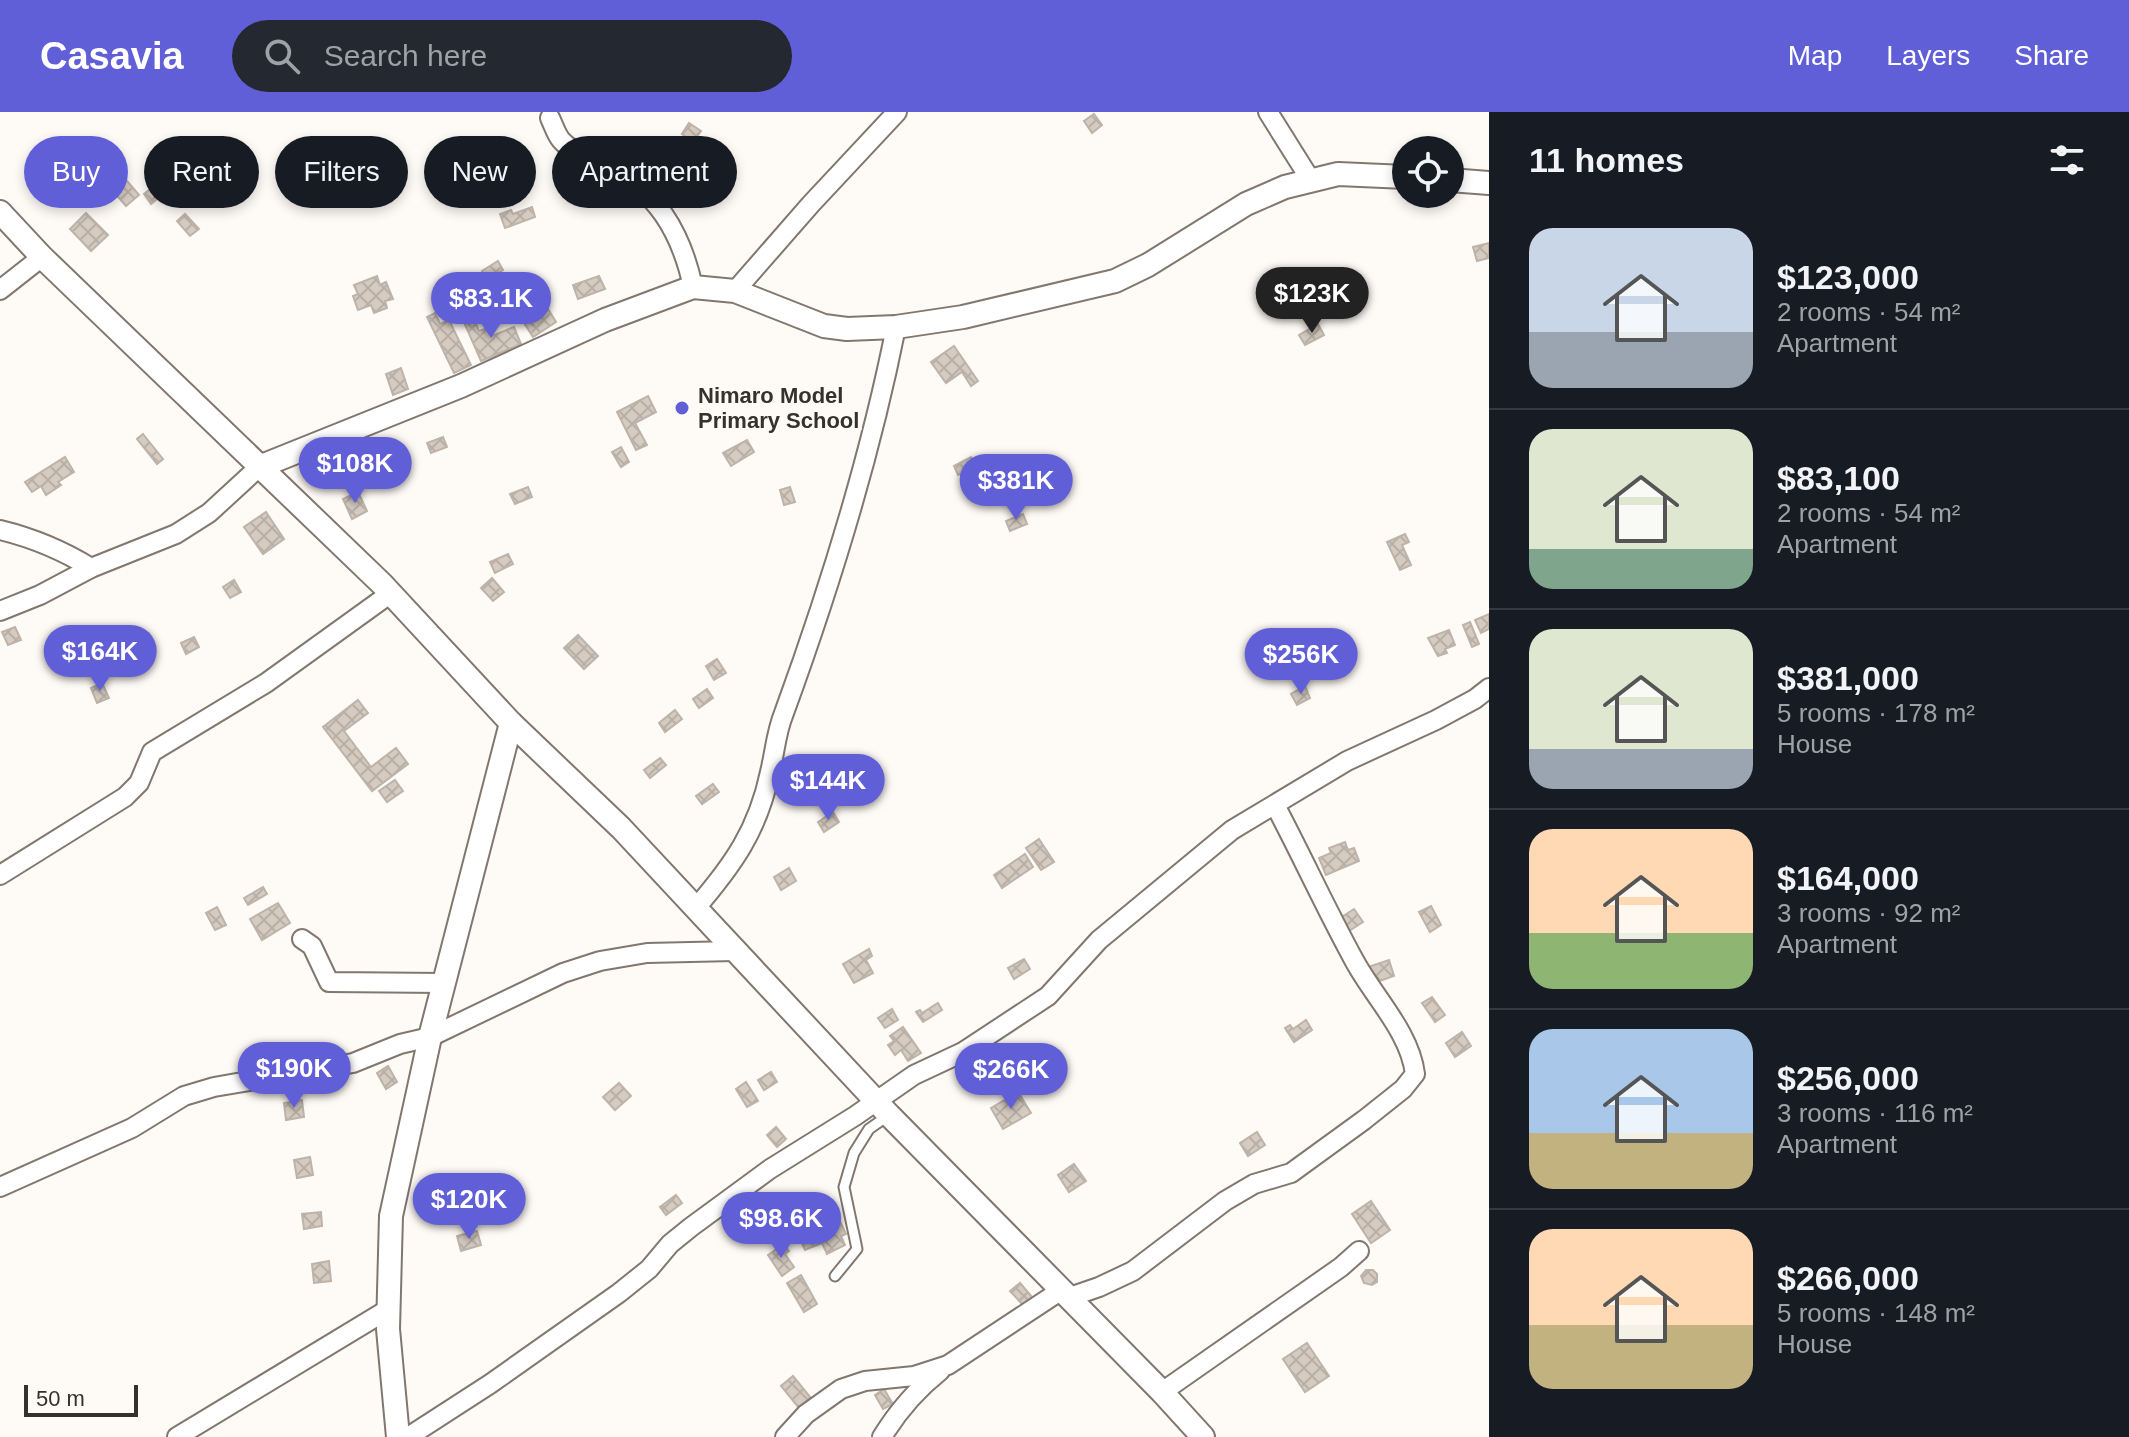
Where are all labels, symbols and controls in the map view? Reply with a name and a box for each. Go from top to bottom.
search box [232,20,792,92]
icon: search [260,34,304,78]
text: Casavia [40,35,184,77]
text: Search here [324,39,487,72]
text: Map [1788,40,1842,71]
text: Layers [1886,40,1970,71]
text: Share [2014,40,2089,71]
chip: Buy [24,136,128,208]
chip: Rent [144,136,259,208]
chip: Filters [275,136,408,208]
chip: New [424,136,536,208]
chip: Apartment [552,136,737,208]
map controls [1392,136,1464,208]
button: locate [1392,136,1464,208]
icon: filters [2045,138,2089,182]
text: 11 homes [1529,141,1684,179]
text: $123,000 [1777,258,1919,296]
icon: home [1593,260,1689,356]
pin: $123K [1256,267,1368,335]
pin: $83.1K [426,272,556,340]
text: $123K [1274,278,1350,308]
text: $83.1K [449,283,533,313]
text: 2 rooms · 54 m² [1777,297,1961,327]
text: Apartment [1777,328,1897,358]
place label: Nimaro Model Primary School [698,383,859,433]
marker: Nimaro Model Primary School [673,399,691,417]
pin: $108K [299,437,411,505]
text: $108K [317,448,393,478]
pin: $381K [960,454,1072,522]
text: $83,100 [1777,459,1900,497]
icon: home [1593,461,1689,557]
text: $381K [978,465,1054,495]
text: 2 rooms · 54 m² [1777,498,1961,528]
text: Apartment [1777,529,1897,559]
pin: $164K [44,625,156,693]
pin: $256K [1245,628,1357,696]
text: $164K [62,636,138,666]
text: $256K [1263,639,1339,669]
text: $381,000 [1777,659,1919,697]
icon: home [1593,661,1689,757]
text: 5 rooms · 178 m² [1777,698,1975,728]
text: House [1777,729,1852,759]
pin: $144K [772,754,884,822]
text: $144K [790,765,866,795]
text: $164,000 [1777,859,1919,897]
icon: home [1593,861,1689,957]
text: 3 rooms · 92 m² [1777,898,1961,928]
text: Apartment [1777,929,1897,959]
pin: $190K [238,1042,350,1110]
pin: $266K [955,1043,1067,1111]
text: $190K [256,1053,332,1083]
text: $266K [973,1054,1049,1084]
text: $256,000 [1777,1059,1919,1097]
icon: home [1593,1061,1689,1157]
text: 3 rooms · 116 m² [1777,1098,1973,1128]
text: Apartment [1777,1129,1897,1159]
pin: $120K [413,1173,525,1241]
text: $120K [431,1184,507,1214]
pin: $98.6K [716,1192,846,1260]
text: $98.6K [739,1203,823,1233]
text: $266,000 [1777,1259,1919,1297]
icon: home [1593,1261,1689,1357]
text: 5 rooms · 148 m² [1777,1298,1975,1328]
text: House [1777,1329,1852,1359]
scale bar [24,1381,138,1417]
text: 50 m [36,1386,85,1411]

